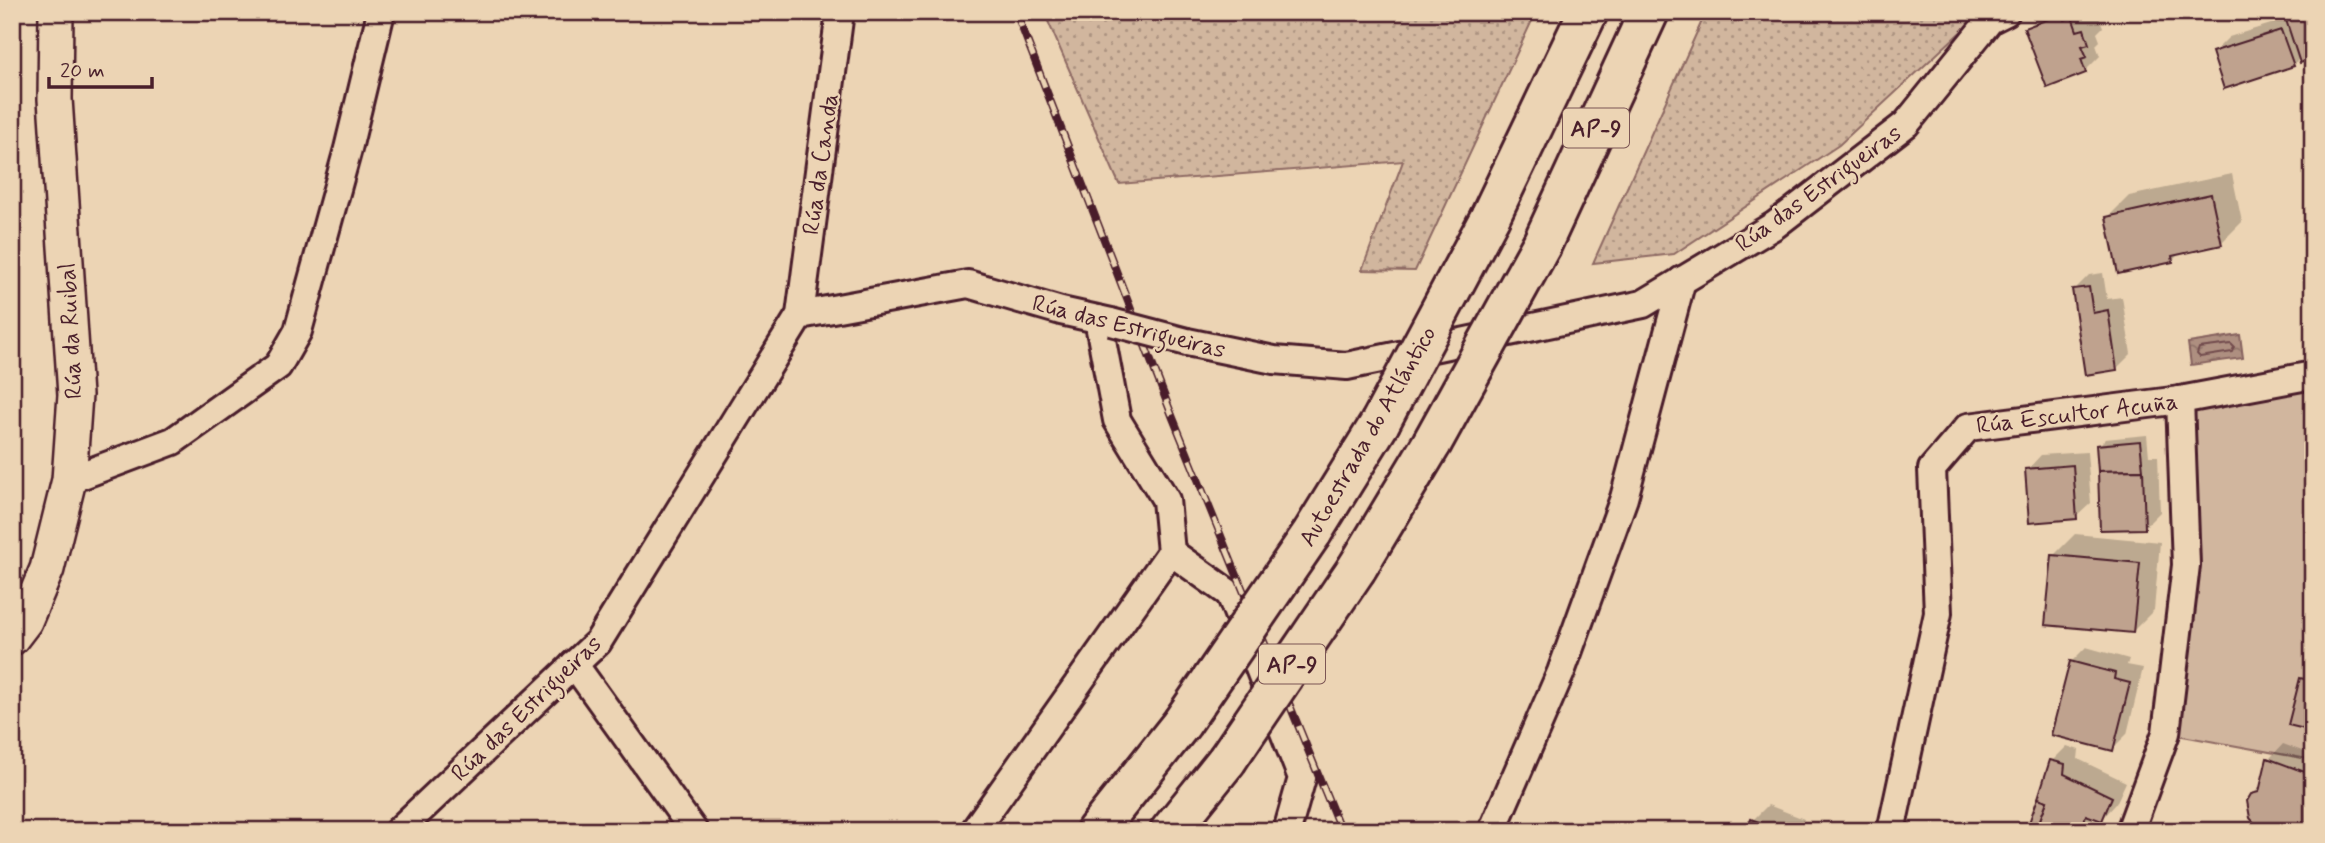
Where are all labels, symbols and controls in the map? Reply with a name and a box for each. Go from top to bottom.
scale bar [49,46,152,90]
text: 20 m [60,57,105,85]
street label: Rúa da Canda [796,92,847,237]
road number: AP-9 [1563,108,1629,148]
street label: Rúa das Estrigueiras [1730,118,1910,262]
street label: Rúa da Ruibal [52,262,91,400]
street label: Rúa das Estrigueiras [1028,288,1229,369]
street label: Autoestrada do Atlántico [1292,321,1444,553]
street label: Rúa Escultor Acuña [1975,387,2180,442]
street label: Rúa das Estrigueiras [445,629,611,791]
road number: AP-9 [1259,644,1325,684]

